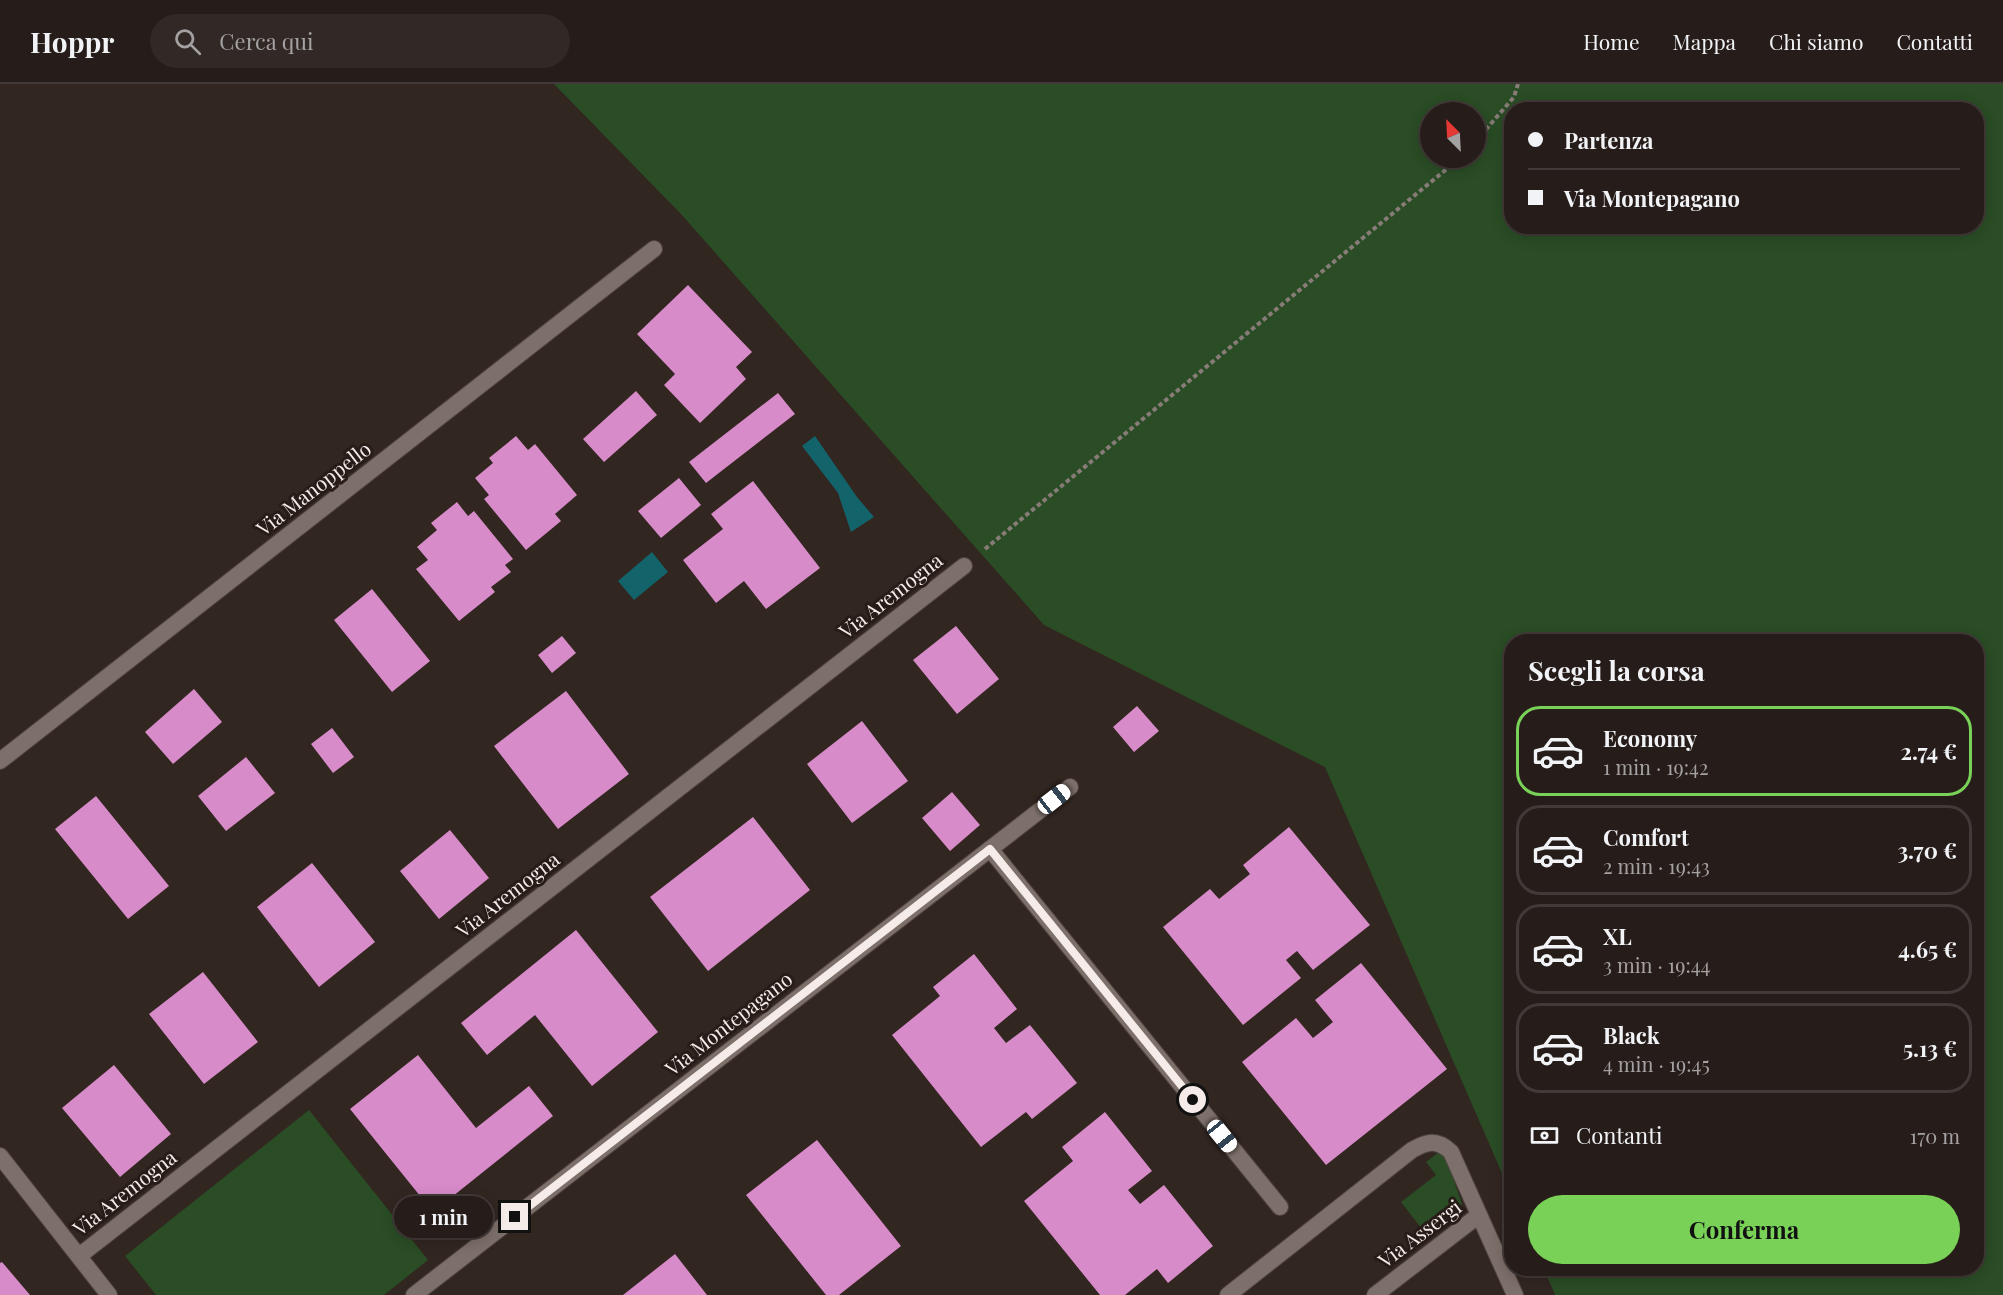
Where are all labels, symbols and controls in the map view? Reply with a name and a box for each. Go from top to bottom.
search box [150,14,570,68]
text: Hoppr [30,23,114,60]
icon: search [171,25,204,58]
text: Cerca qui [219,26,313,56]
text: Home [1583,27,1640,55]
text: Mappa [1673,27,1736,55]
text: Chi siamo [1769,27,1863,55]
text: Contatti [1896,27,1973,55]
north arrow [1420,102,1486,168]
map controls [1420,102,1486,168]
text: Partenza [1564,125,1653,155]
text: Via Montepagano [1564,183,1740,213]
street label: Via Manoppello [249,435,376,542]
street label: Via Aremogna [832,546,947,644]
text: Scegli la corsa [1528,652,1705,688]
text: Economy [1603,723,1697,753]
icon: car [1531,724,1585,778]
text: 2.74 € [1901,736,1957,766]
text: 1 min · 19:42 [1603,753,1709,780]
car [1034,781,1074,817]
text: Comfort [1603,822,1689,852]
icon: car [1531,823,1585,877]
text: 3.70 € [1897,835,1957,865]
street label: Via Aremogna [449,845,564,943]
text: 2 min · 19:43 [1603,852,1710,879]
text: XL [1603,921,1632,951]
icon: car [1531,922,1585,976]
text: 4.65 € [1898,934,1957,964]
text: 3 min · 19:44 [1603,951,1710,978]
street label: Via Montepagano [658,965,797,1082]
text: Black [1603,1020,1660,1050]
icon: car [1531,1021,1585,1075]
text: 5.13 € [1903,1033,1957,1063]
text: 4 min · 19:45 [1603,1050,1710,1077]
route start [1179,1086,1206,1113]
car [1204,1116,1240,1156]
icon: cash [1528,1119,1561,1152]
text: Contanti [1576,1120,1662,1150]
text: 170 m [1910,1122,1960,1149]
street label: Via Aremogna [66,1143,181,1241]
street label: Via Assergi [1371,1192,1466,1274]
button: Conferma [1528,1195,1960,1264]
callout: 1 min [395,1196,494,1238]
text: 1 min [419,1203,468,1230]
route end [501,1203,528,1230]

